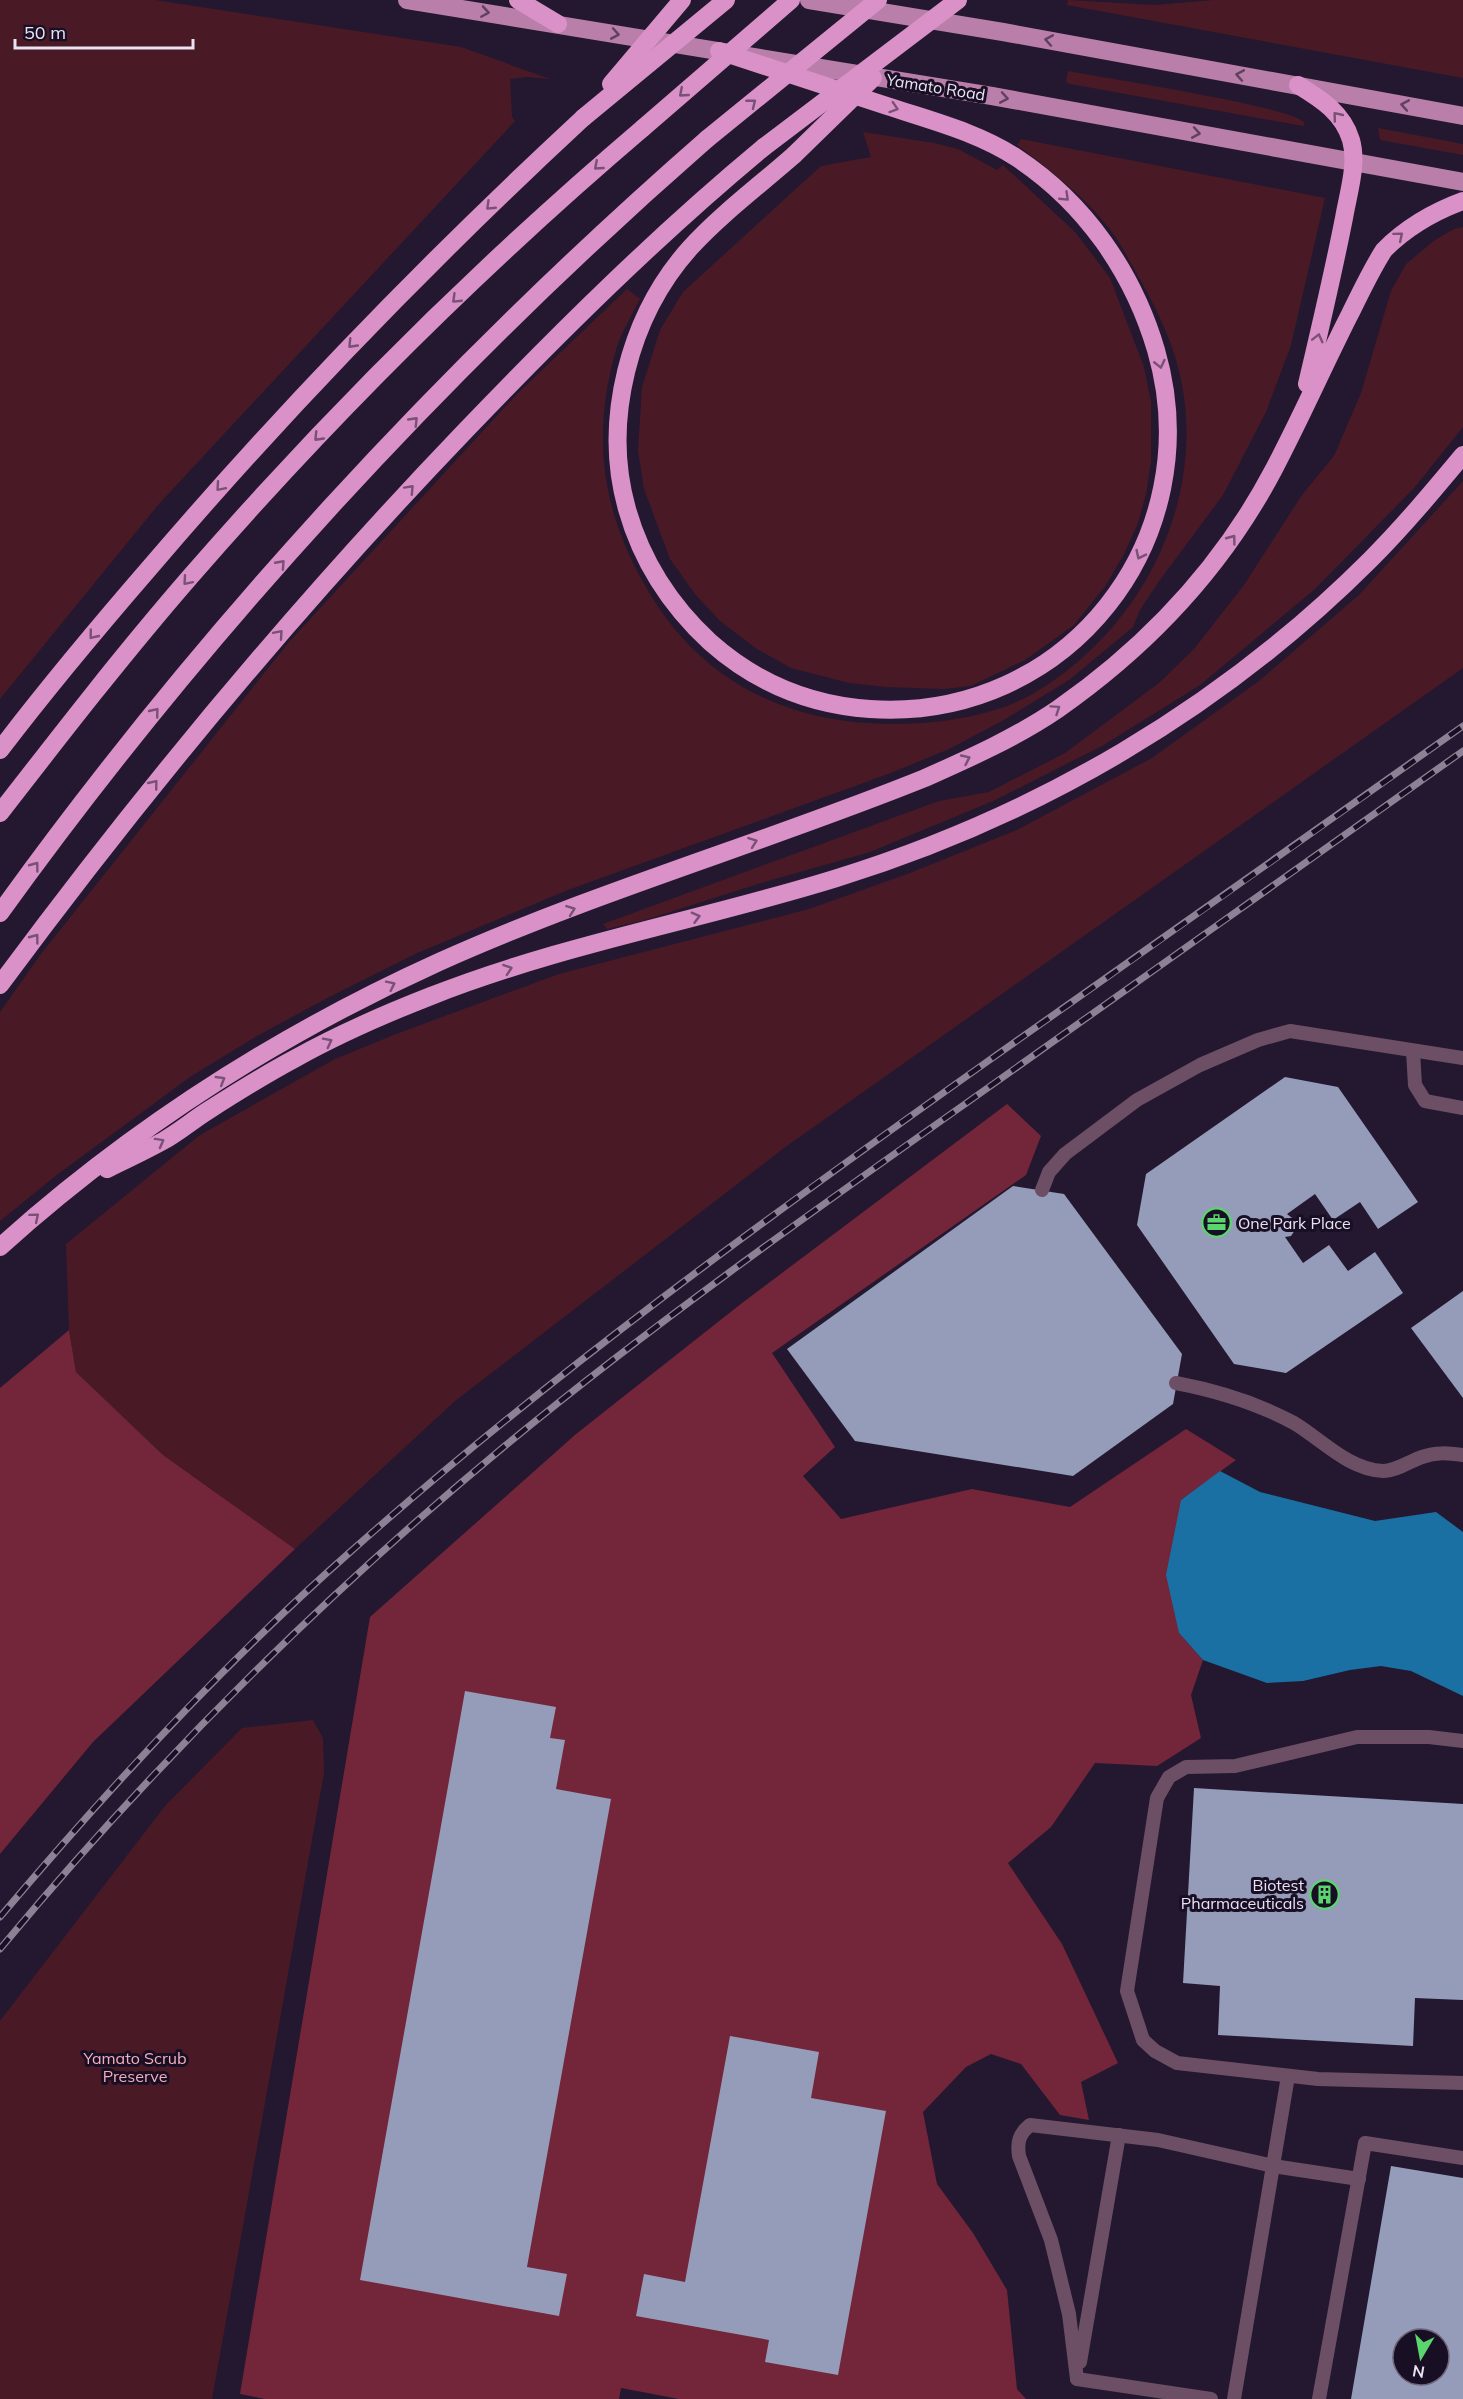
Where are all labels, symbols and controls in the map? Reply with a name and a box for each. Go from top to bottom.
one-way arrow [480,6,490,18]
scale bar [15,12,194,50]
text: 50 m [24,21,66,44]
one-way arrow [611,27,620,39]
one-way arrow [1044,34,1054,47]
street label: Yamato Road [884,69,987,105]
one-way arrow [1236,69,1246,82]
one-way arrow [679,86,690,97]
one-way arrow [999,91,1009,104]
one-way arrow [745,99,756,110]
one-way arrow [1401,99,1411,112]
one-way arrow [888,101,899,114]
one-way arrow [1334,112,1345,123]
one-way arrow [1191,126,1201,139]
one-way arrow [594,159,605,170]
one-way arrow [1059,190,1069,201]
one-way arrow [487,199,497,210]
one-way arrow [1392,232,1403,243]
one-way arrow [452,292,462,303]
one-way arrow [1311,333,1324,343]
one-way arrow [348,337,359,347]
one-way arrow [1152,359,1165,369]
one-way arrow [406,417,417,428]
one-way arrow [314,430,325,441]
one-way arrow [216,480,227,491]
one-way arrow [402,485,413,496]
one-way arrow [1225,534,1236,545]
one-way arrow [1136,548,1148,559]
one-way arrow [274,560,285,570]
one-way arrow [183,574,194,585]
one-way arrow [89,628,100,639]
one-way arrow [272,630,283,641]
one-way arrow [1049,705,1060,716]
one-way arrow [148,708,159,719]
one-way arrow [959,755,970,767]
one-way arrow [147,779,158,790]
one-way arrow [747,837,758,849]
one-way arrow [28,862,39,873]
one-way arrow [565,904,575,917]
one-way arrow [691,911,701,924]
one-way arrow [28,933,39,944]
one-way arrow [502,963,513,976]
one-way arrow [385,981,396,993]
one-way arrow [321,1038,332,1049]
one-way arrow [215,1076,225,1088]
one-way arrow [154,1138,164,1149]
office icon: One Park Place [1201,1207,1233,1239]
one-way arrow [28,1213,39,1224]
place label: One Park Place [1238,1213,1351,1233]
place label: Biotest Pharmaceuticals [1181,1875,1304,1913]
building icon: Biotest Pharmaceuticals [1309,1878,1341,1910]
park label: Yamato Scrub Preserve [82,2048,187,2086]
north arrow [1391,2327,1451,2387]
text: N [1411,2361,1426,2383]

